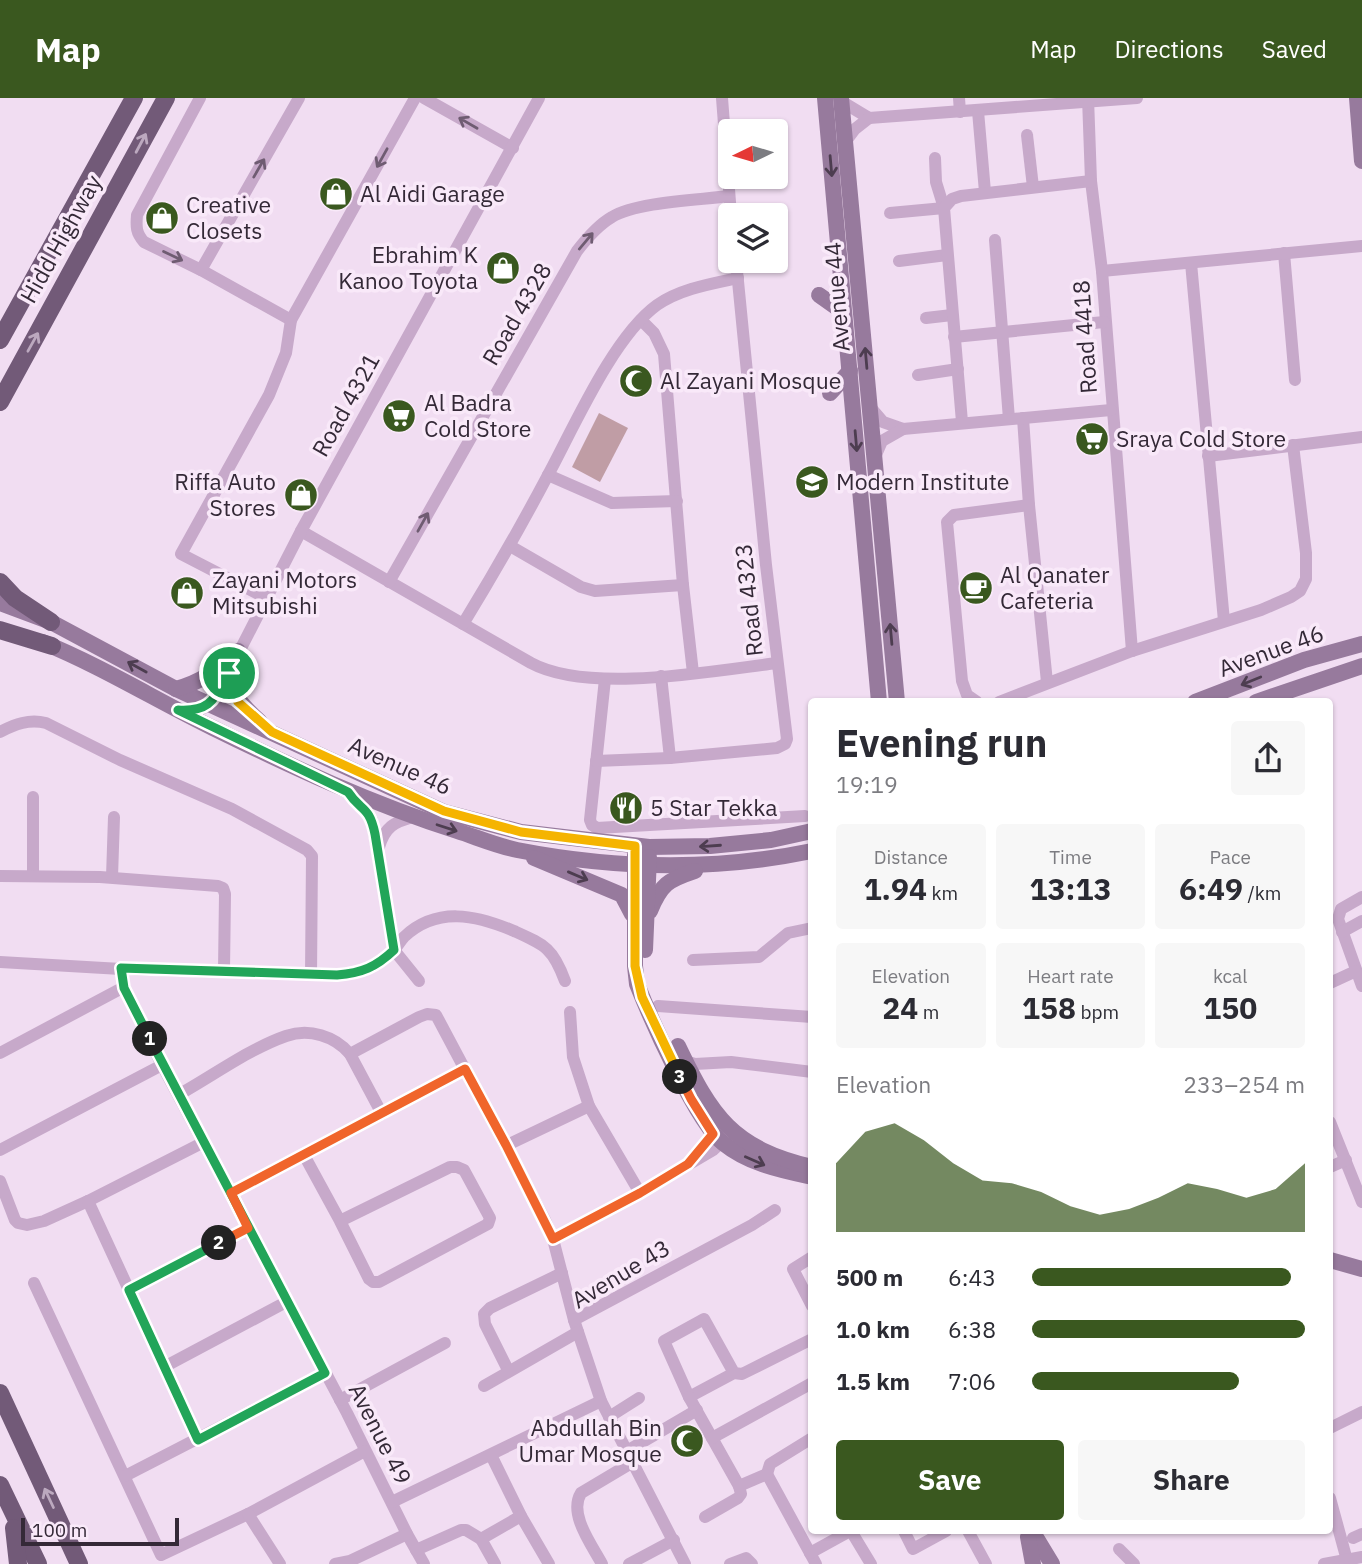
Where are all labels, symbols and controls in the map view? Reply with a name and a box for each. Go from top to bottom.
text: Map [35,28,101,71]
text: Map [1030,33,1076,65]
text: Directions [1114,33,1224,65]
text: Saved [1262,33,1327,65]
one-way arrow [459,116,479,130]
north arrow [718,119,788,189]
map controls [718,119,788,273]
one-way arrow [135,133,149,153]
one-way arrow [375,147,389,167]
one-way arrow [825,154,838,177]
one-way arrow [253,158,266,179]
street label: Hidd Highway [13,169,108,308]
shop icon: Al Aidi Garage [317,175,355,213]
place label: Al Aidi Garage [360,178,505,208]
place label: Creative Closets [186,189,271,245]
shop icon: Creative Closets [143,199,181,237]
button: layers [718,203,788,273]
one-way arrow [578,232,594,250]
place label: Ebrahim K Kanoo Toyota [338,239,478,295]
street label: Avenue 44 [816,241,856,353]
shop icon: Ebrahim K Kanoo Toyota [484,249,522,287]
one-way arrow [162,250,183,263]
street label: Road 4328 [475,257,558,370]
street label: Road 4418 [1065,279,1103,395]
one-way arrow [26,333,40,353]
street label: Road 4321 [304,348,386,461]
one-way arrow [859,348,872,370]
mosque icon: Al Zayani Mosque [617,362,655,400]
place label: Al Zayani Mosque [660,365,841,395]
place label: Al Badra Cold Store [424,387,531,443]
supermarket icon: Al Badra Cold Store [380,397,418,435]
supermarket icon: Sraya Cold Store [1073,420,1111,458]
place label: Sraya Cold Store [1116,423,1286,453]
one-way arrow [850,430,863,452]
school or university icon: Modern Institute [793,463,831,501]
place label: Riffa Auto Stores [174,466,276,522]
place label: Modern Institute [836,466,1009,496]
shop icon: Riffa Auto Stores [282,476,320,514]
one-way arrow [416,513,430,533]
street label: Road 4323 [727,542,769,658]
place label: Al Qanater Cafeteria [1000,559,1110,615]
place label: Zayani Motors Mitsubishi [212,564,357,620]
cafe icon: Al Qanater Cafeteria [957,569,995,607]
shop icon: Zayani Motors Mitsubishi [168,574,206,612]
street label: Avenue 46 [1214,617,1327,683]
one-way arrow [884,623,897,646]
pin [199,643,259,703]
icon: arrive [210,654,248,692]
one-way arrow [127,660,148,673]
one-way arrow [1240,675,1262,688]
text: Evening run [836,718,1047,767]
button: share [1231,721,1305,795]
street label: Avenue 46 [344,729,457,801]
text: 19:19 [836,769,898,799]
restaurant icon: 5 Star Tekka [607,789,645,827]
place label: 5 Star Tekka [650,792,778,822]
one-way arrow [436,823,458,835]
one-way arrow [699,840,722,853]
text: Distance [874,845,948,869]
text: Time [1049,845,1092,869]
text: Pace [1209,845,1251,869]
text: 1.94 [864,869,927,908]
text: 13:13 [1030,869,1111,908]
text: 6:49 [1179,869,1243,908]
one-way arrow [567,871,589,884]
text: km [927,881,958,905]
text: /km [1243,881,1281,905]
text: Elevation [871,964,950,988]
text: Heart rate [1027,964,1114,988]
text: kcal [1213,964,1247,988]
text: 24 [882,988,918,1027]
text: 158 [1022,988,1076,1027]
text: 150 [1203,988,1257,1027]
text: m [918,1000,939,1024]
text: bpm [1076,1000,1119,1024]
pin: 1 [132,1021,168,1056]
text: 1 [144,1026,155,1050]
pin: 3 [662,1060,698,1094]
text: 3 [674,1064,685,1088]
text: Elevation [836,1069,931,1099]
text: 233–254 m [1183,1069,1305,1099]
one-way arrow [744,1155,765,1168]
pin: 2 [202,1226,236,1260]
text: 2 [213,1230,224,1254]
street label: Avenue 43 [566,1232,675,1314]
text: 500 m [836,1262,903,1292]
text: 6:43 [948,1262,996,1292]
text: 1.0 km [836,1314,910,1344]
text: 6:38 [948,1314,996,1344]
text: 1.5 km [836,1366,910,1396]
text: 7:06 [948,1366,996,1396]
street label: Avenue 49 [343,1378,419,1489]
place label: Abdullah Bin Umar Mosque [518,1412,662,1468]
mosque icon: Abdullah Bin Umar Mosque [668,1422,706,1460]
button: Save [836,1440,1064,1520]
button: Share [1078,1440,1305,1520]
one-way arrow [41,1487,54,1508]
scale bar [21,1515,178,1547]
text: 100 m [32,1518,87,1542]

